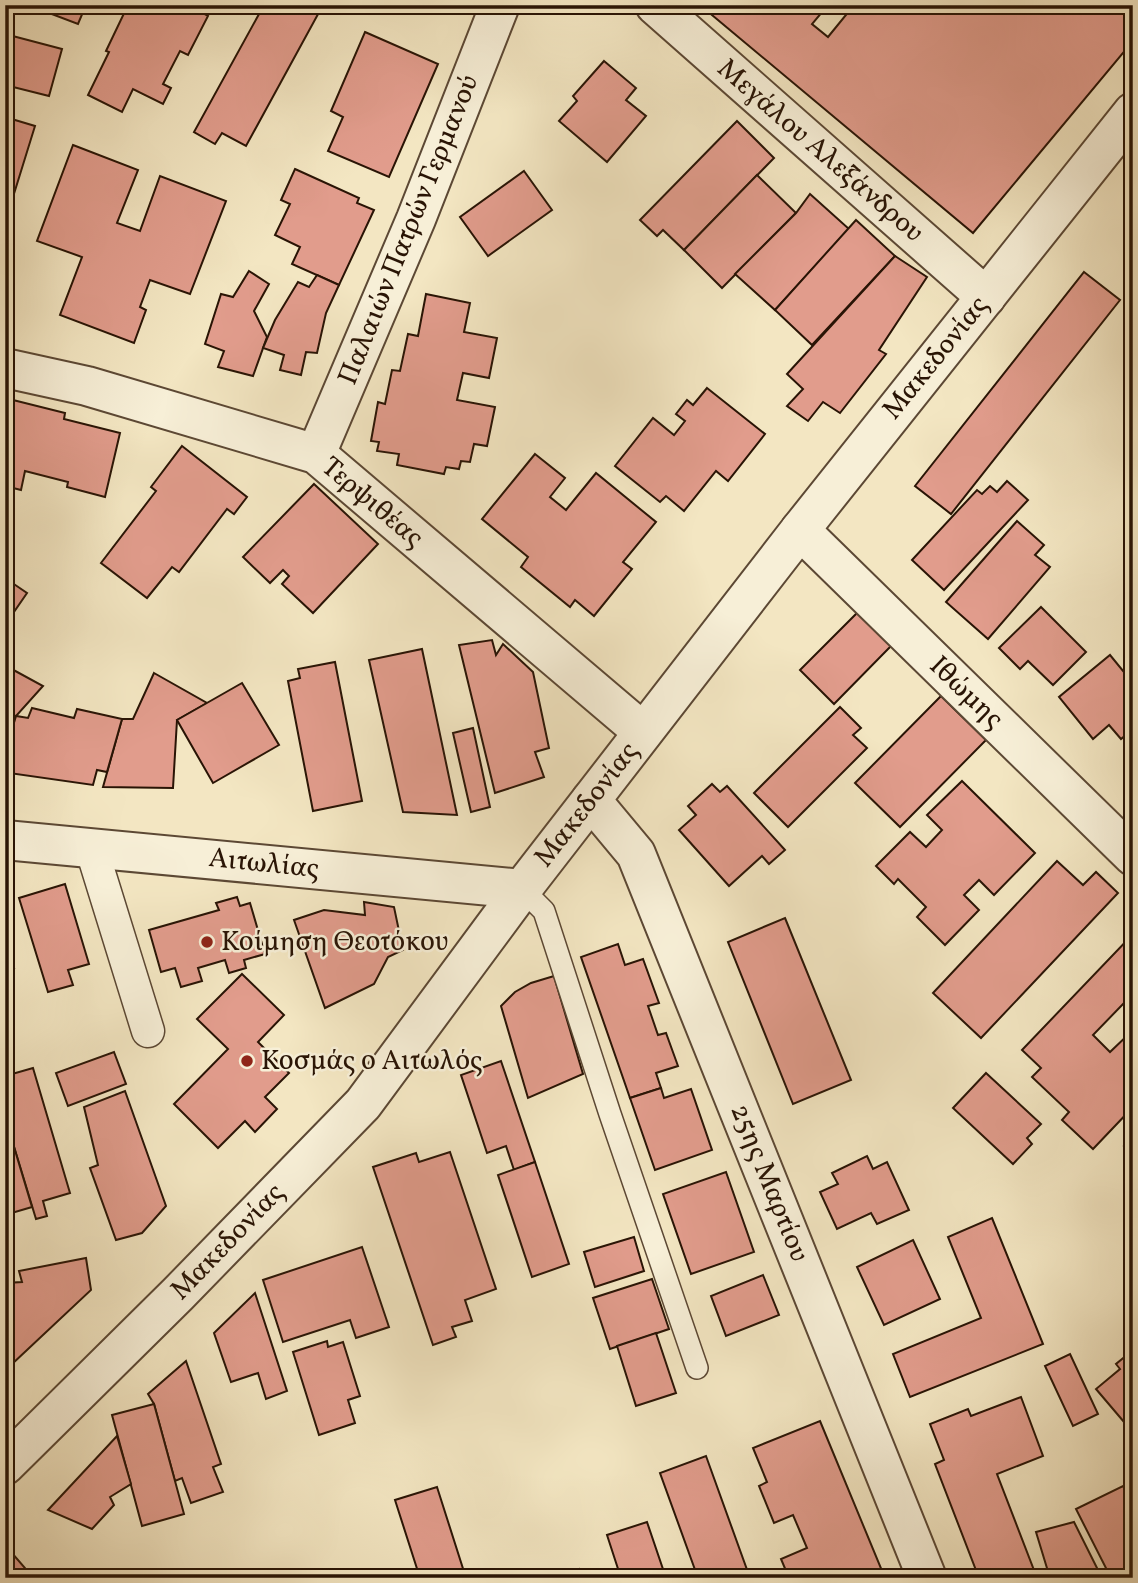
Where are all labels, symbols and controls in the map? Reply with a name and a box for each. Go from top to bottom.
street label: Μεγάλου Αλεξάνδρου [708,50,932,252]
street label: Παλαιών Πατρών Γερμανού [329,69,489,391]
street label: Μακεδονίας [874,288,998,428]
street label: Τερψιθέας [312,448,432,558]
street label: Ιθώμης [920,648,1012,738]
street label: Μακεδονίας [526,734,648,876]
street label: Αιτωλίας [207,839,321,889]
place label: Κοίμηση Θεοτόκου [221,923,448,962]
marker: Κοίμηση Θεοτόκου [199,934,215,950]
place label: Κοσμάς ο Αιτωλός [261,1042,483,1081]
marker: Κοσμάς ο Αιτωλός [239,1053,255,1069]
street label: 25ης Μαρτίου [720,1098,818,1268]
street label: Μακεδονίας [162,1175,294,1309]

